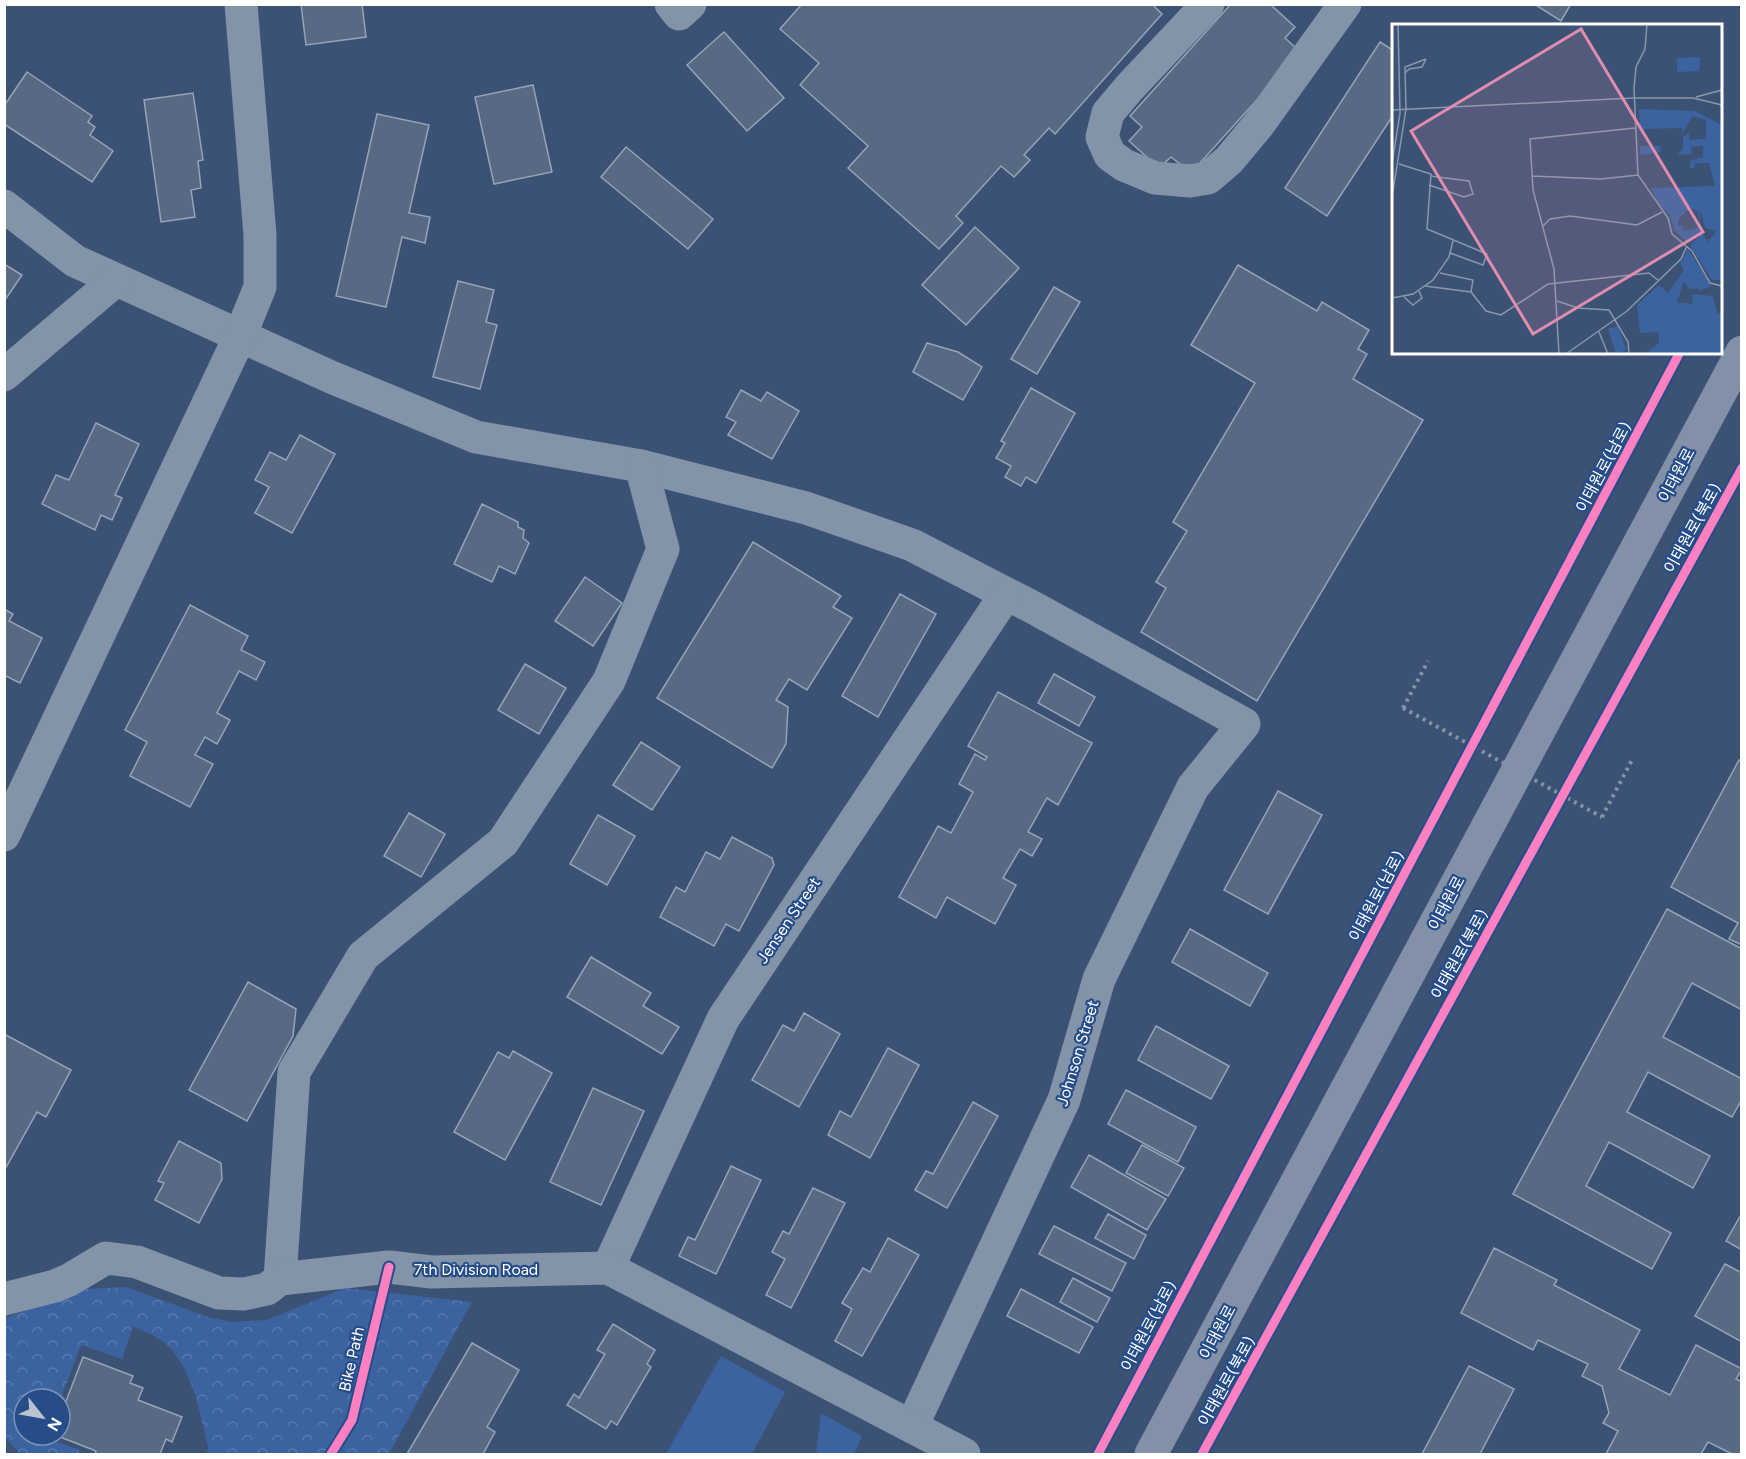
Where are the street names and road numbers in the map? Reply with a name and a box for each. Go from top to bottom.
street label: 이태원로(남로) [1572,419,1635,516]
street label: 이태원로 [1654,445,1699,506]
street label: 이태원로(북로) [1660,480,1725,576]
street label: 이태원로(남로) [1345,848,1408,945]
street label: 이태원로 [1424,873,1469,934]
street label: Jensen Street [753,874,824,967]
street label: 이태원로(북로) [1427,906,1492,1002]
street label: Johnson Street [1052,998,1103,1108]
street label: 7th Division Road [414,1260,538,1279]
street label: 이태원로(남로) [1117,1278,1180,1375]
street label: 이태원로 [1195,1302,1240,1363]
street label: Bike Path [335,1325,368,1393]
street label: 이태원로(북로) [1194,1333,1259,1429]

